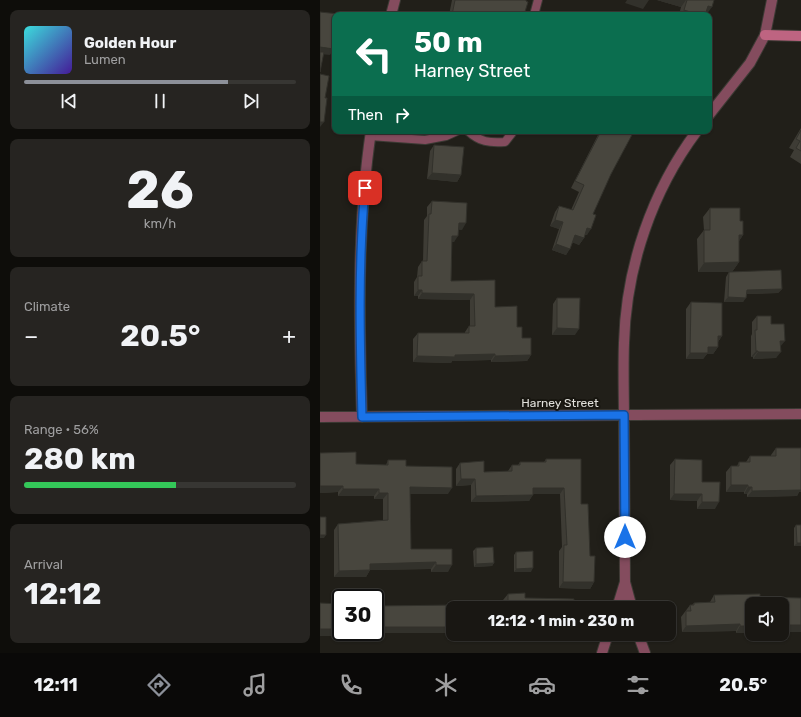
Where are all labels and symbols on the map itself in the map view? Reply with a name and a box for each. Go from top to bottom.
pin [348,171,382,205]
street label: Harney Street [521,396,599,410]
position arrow [604,516,646,558]
speed limit sign: 30 [332,589,384,641]

